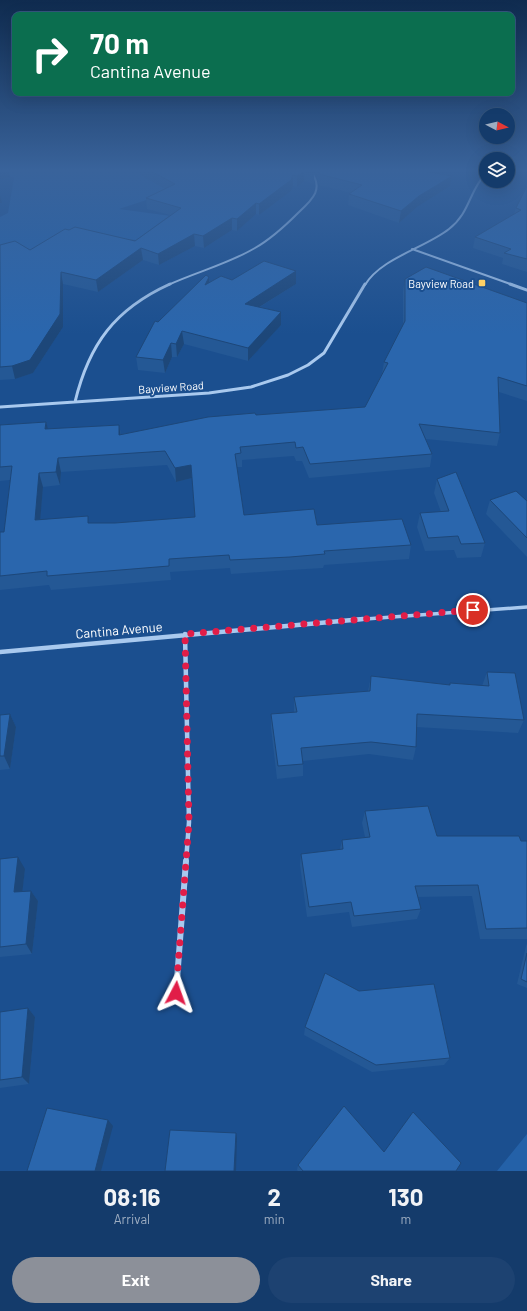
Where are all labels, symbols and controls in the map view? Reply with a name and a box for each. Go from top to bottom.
text: 70 m [90,26,149,60]
icon: right [24,28,76,80]
text: Cantina Avenue [90,60,211,82]
north arrow [479,108,515,144]
map controls [479,108,515,188]
button: layers [479,152,515,188]
place label: Bayview Road [408,277,474,290]
marker: Bayview Road [477,278,487,288]
street label: Bayview Road [138,378,204,396]
pin [456,593,490,627]
icon: arrive [462,599,484,621]
street label: Cantina Avenue [75,618,163,642]
position arrow [155,972,197,1014]
text: 08:16 [103,1182,160,1211]
text: 2 [268,1182,281,1211]
text: 130 [388,1182,423,1211]
text: Arrival [114,1211,150,1227]
text: min [264,1211,285,1227]
text: m [401,1211,411,1227]
button: Exit [12,1257,260,1303]
button: Share [268,1257,515,1303]

